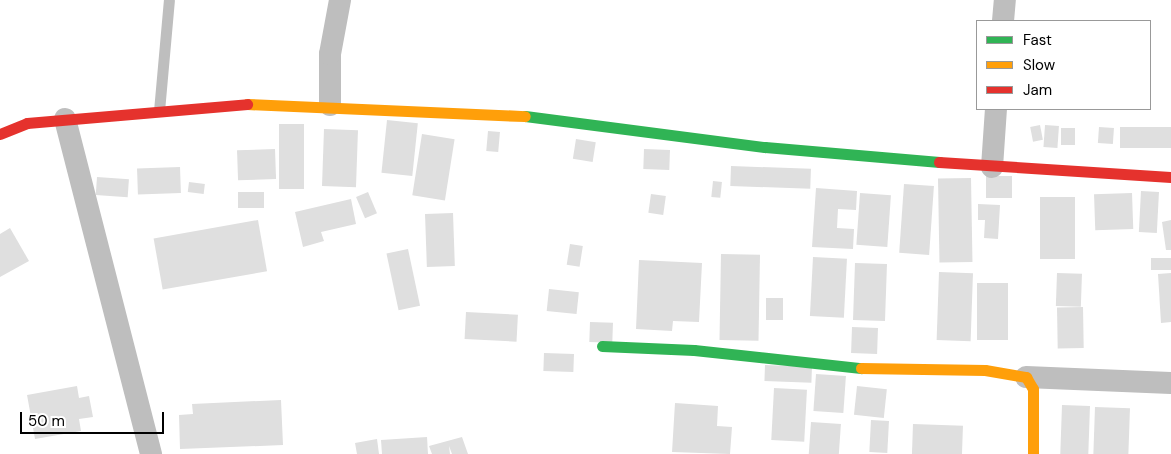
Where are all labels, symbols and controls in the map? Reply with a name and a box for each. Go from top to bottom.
legend [976,20,1151,110]
text: Fast [1023,30,1052,50]
text: Slow [1023,55,1055,75]
text: Jam [1023,80,1052,100]
scale bar [22,402,166,434]
text: 50 m [28,411,65,431]

